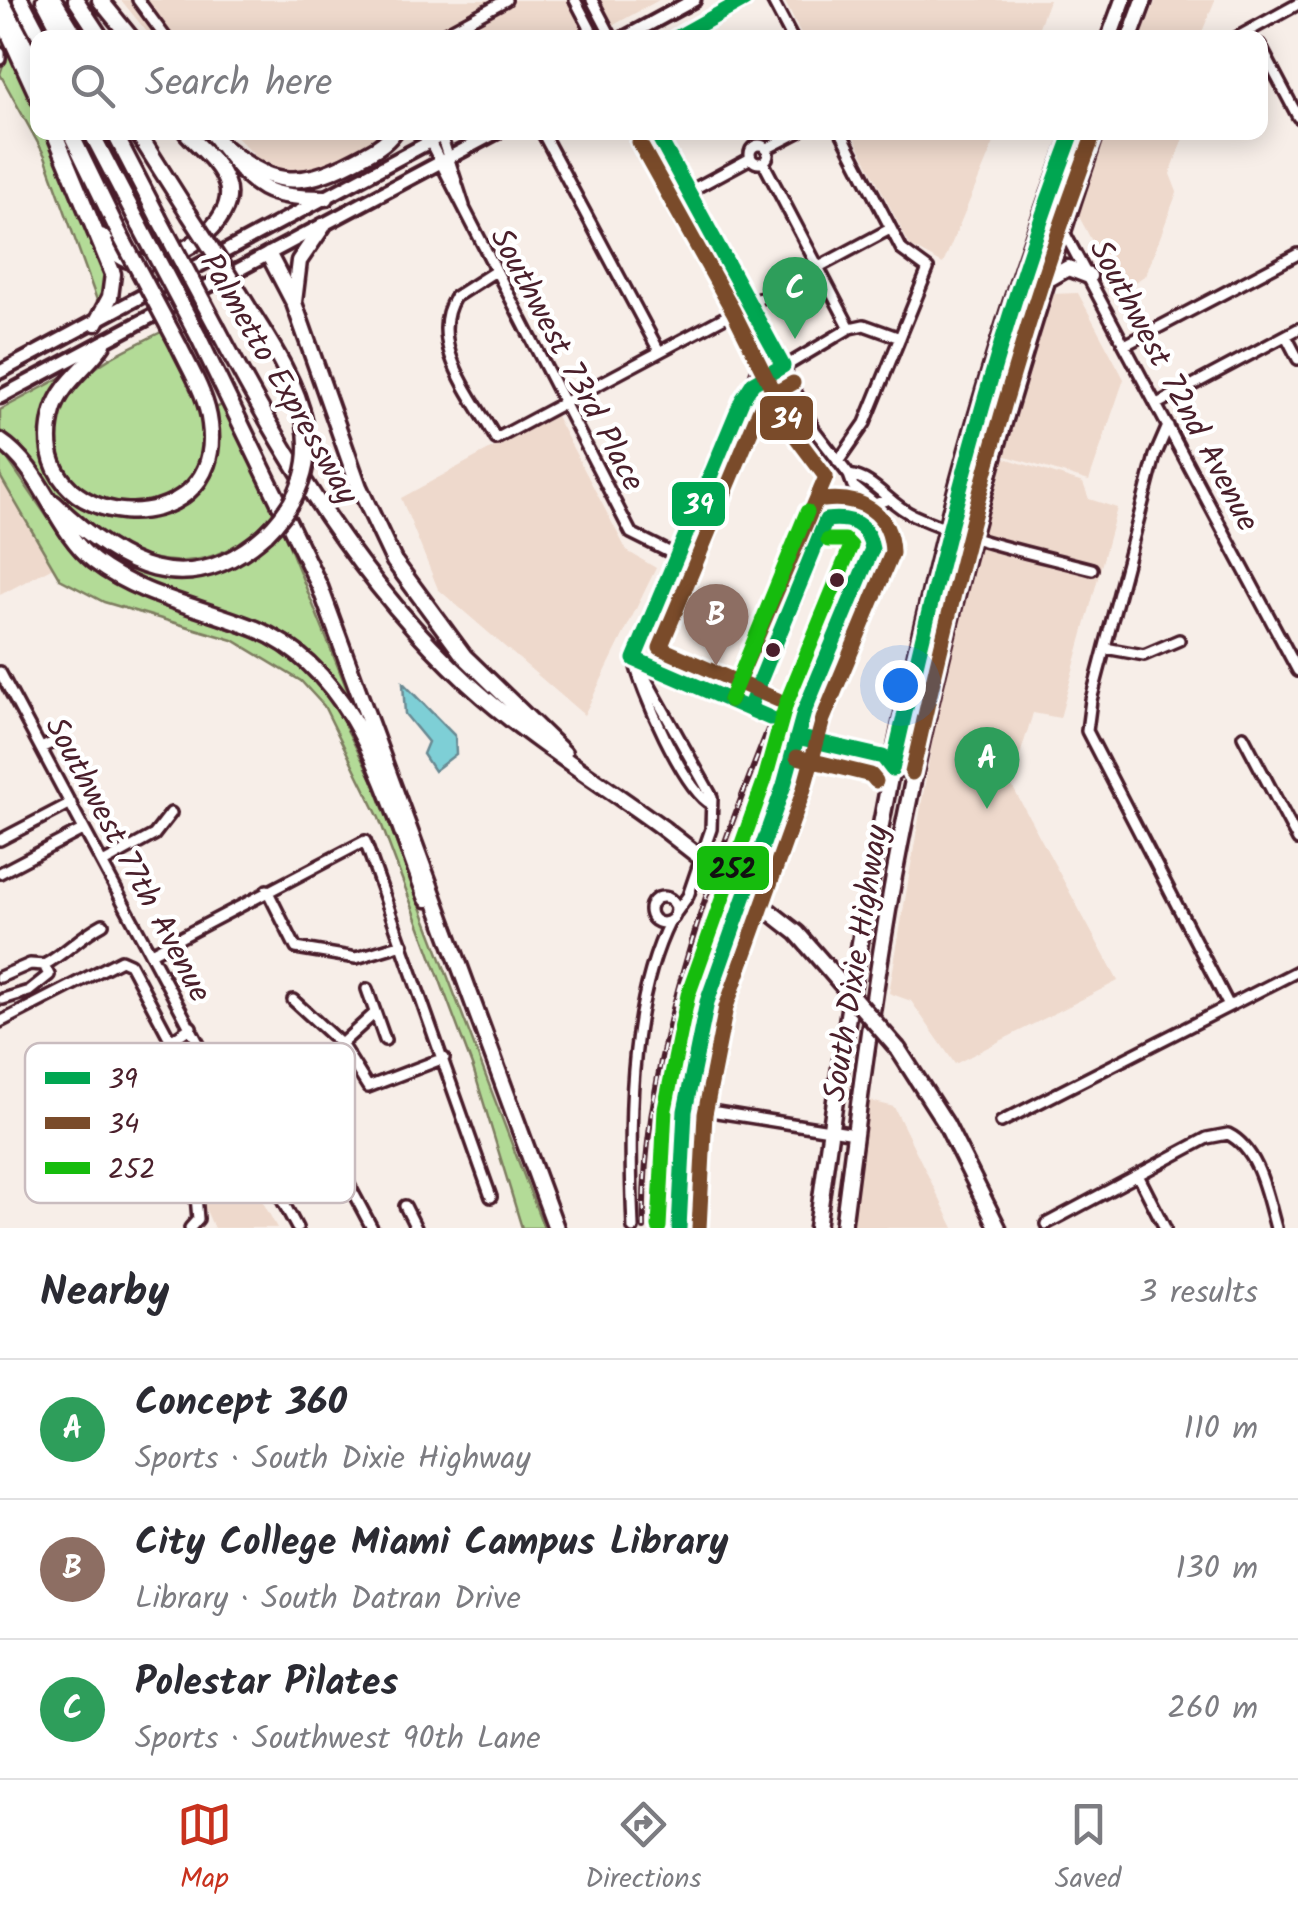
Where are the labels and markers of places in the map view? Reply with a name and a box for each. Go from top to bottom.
pin: C [762,256,828,339]
unlabelled marker [827,570,847,590]
pin: B [684,584,748,666]
unlabelled marker [763,640,783,660]
pin: A [954,726,1020,809]

